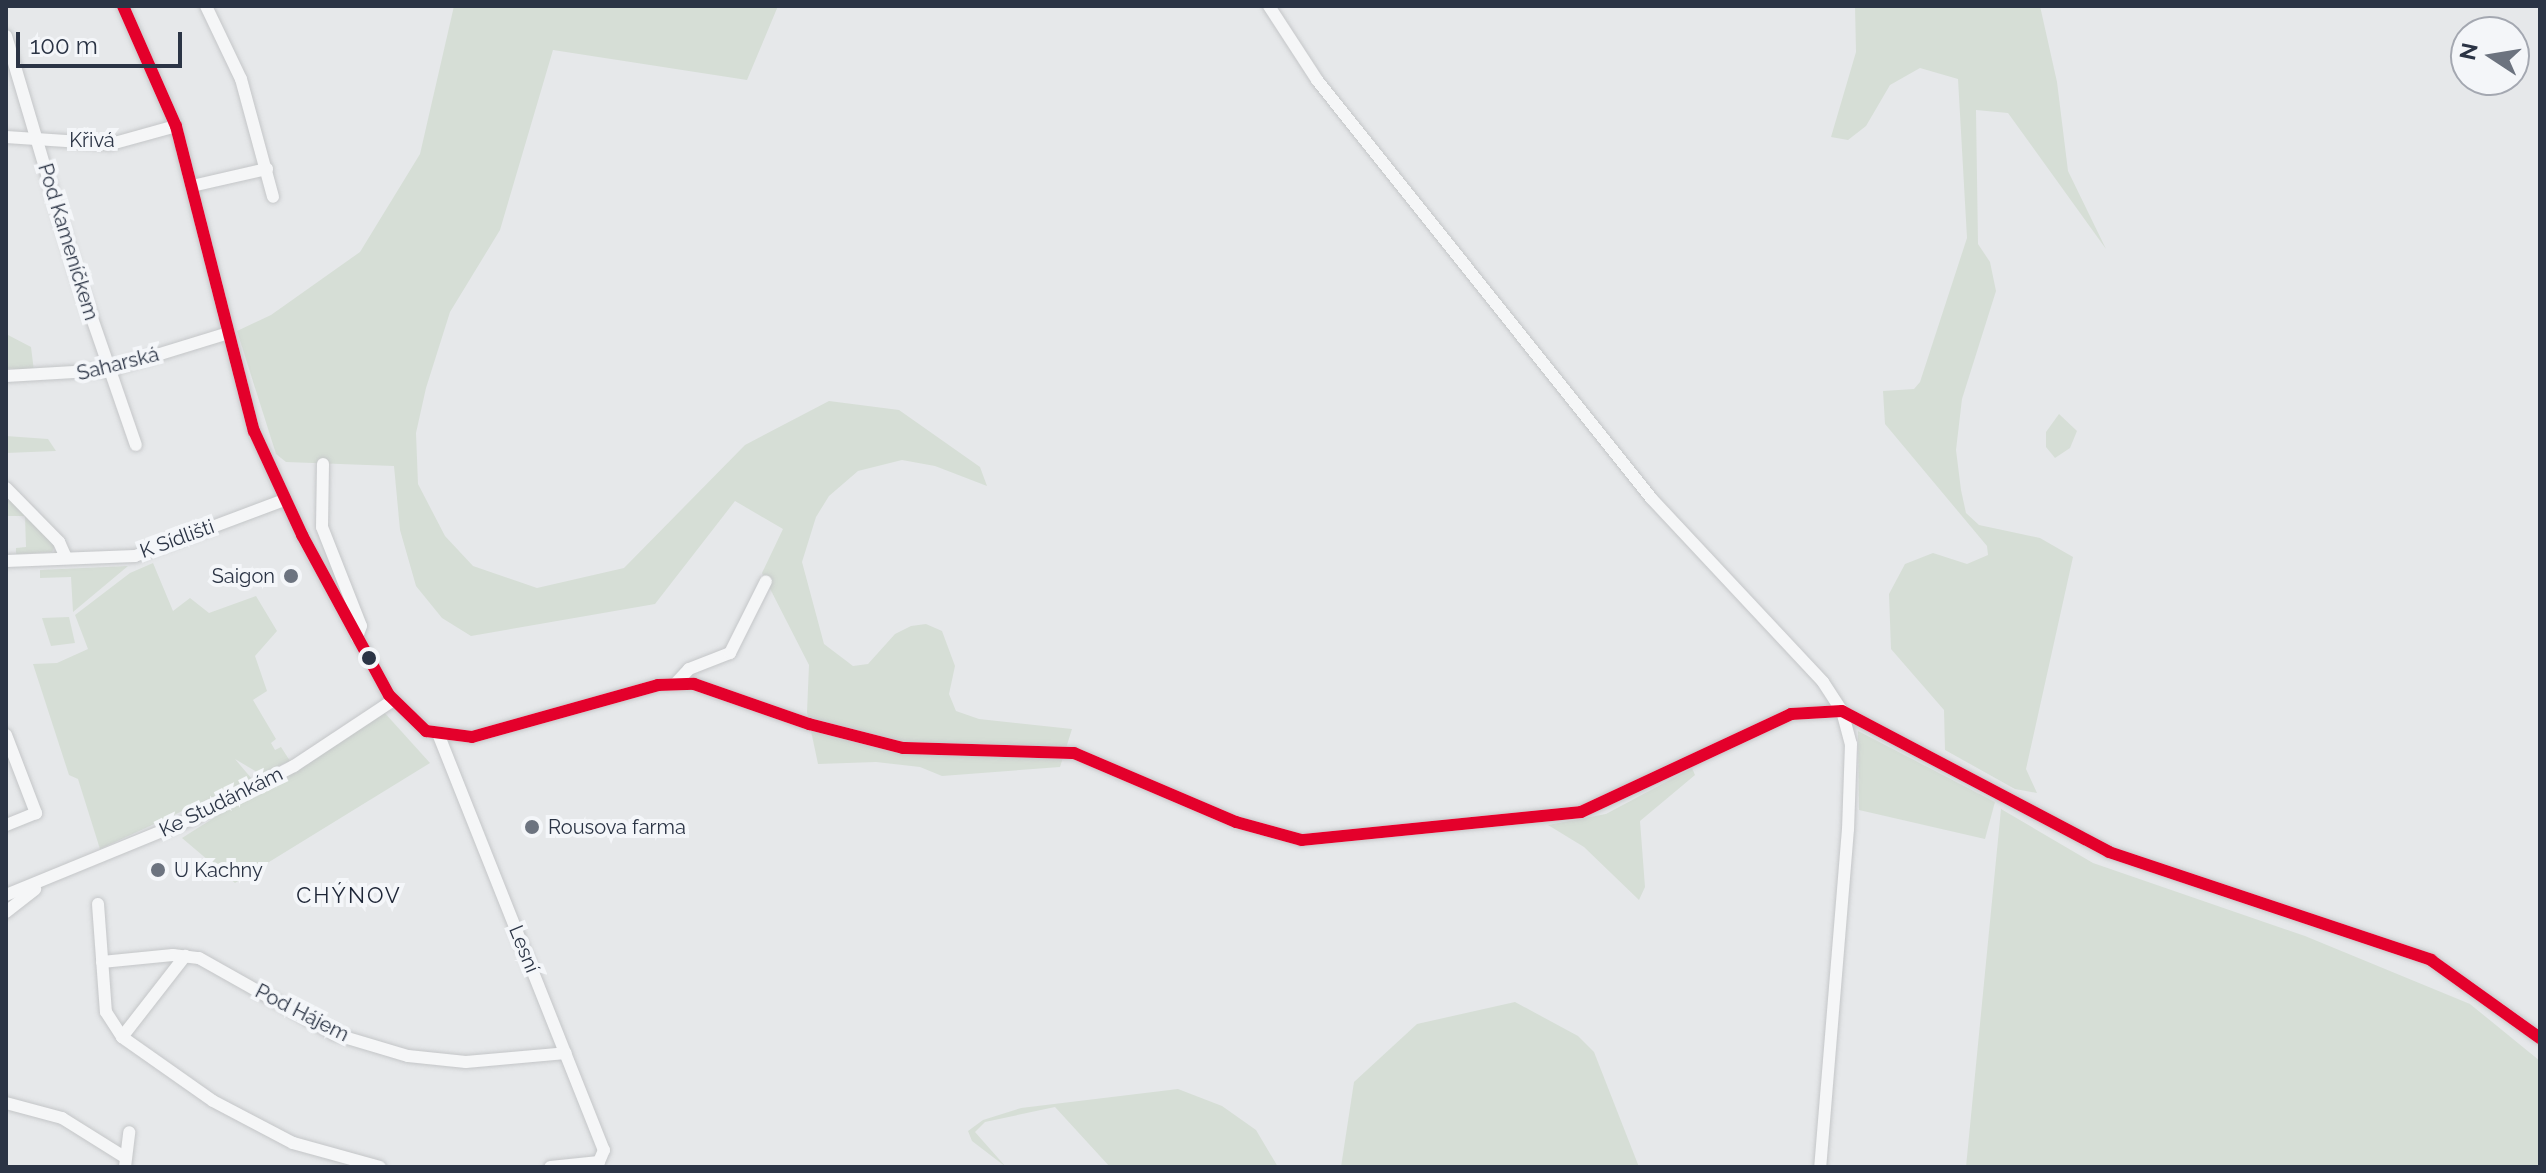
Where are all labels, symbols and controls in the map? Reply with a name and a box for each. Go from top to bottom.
scale bar [20,16,186,66]
north arrow [2450,16,2530,96]
text: 100 m [30,31,98,60]
text: N [2454,41,2483,62]
street label: Křivá [69,128,115,152]
street label: Pod Kameníčkem [33,161,103,323]
street label: Saharská [74,342,162,386]
street label: K Sídlišti [137,514,217,564]
place label: Saigon [212,564,275,588]
marker: Saigon [282,567,300,585]
unlabelled marker [361,650,377,666]
street label: Ke Studánkám [155,762,287,842]
place label: Rousova farma [548,815,686,839]
marker: Rousova farma [523,818,541,836]
place label: U Kachny [174,858,263,882]
marker: U Kachny [149,861,167,879]
district label: CHÝNOV [296,883,402,909]
street label: Lesní [504,922,544,976]
street label: Pod Hájem [251,979,353,1047]

